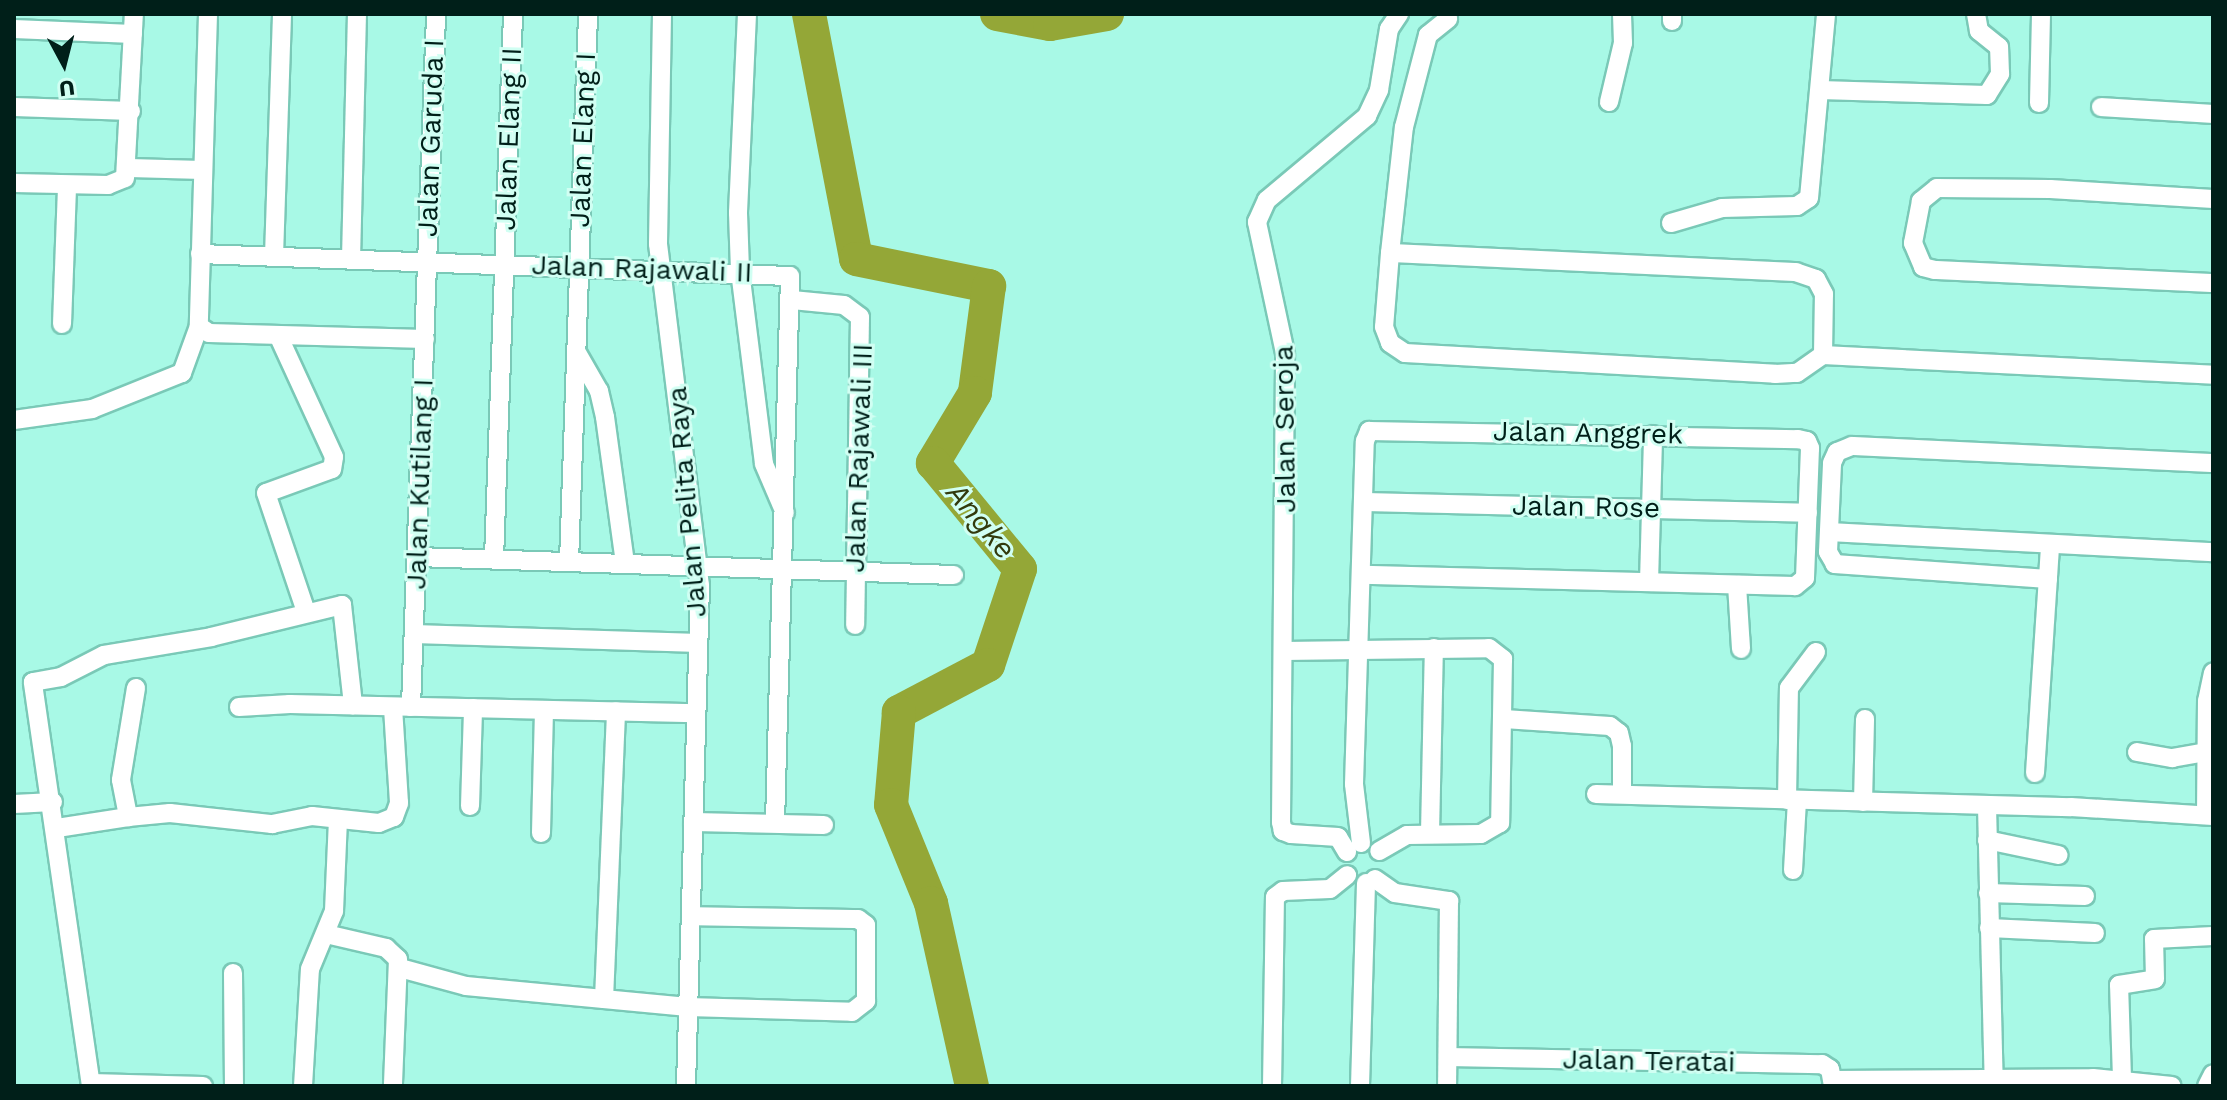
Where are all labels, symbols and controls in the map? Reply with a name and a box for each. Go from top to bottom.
north arrow [24,24,104,104]
street label: Jalan Garuda I [411,38,451,238]
street label: Jalan Elang II [489,47,529,231]
street label: Jalan Elang I [563,52,603,228]
text: U [58,75,76,102]
street label: Jalan Rajawali II [531,248,753,290]
street label: Jalan Rajawali III [838,343,880,573]
street label: Jalan Seroja [1267,345,1303,513]
street label: Jalan Kutilang I [400,378,440,590]
street label: Jalan Pelita Raya [660,385,714,619]
street label: Jalan Anggrek [1492,415,1684,451]
water label: Angke [939,476,1023,566]
street label: Jalan Rose [1512,489,1660,525]
street label: Jalan Teratai [1562,1043,1736,1079]

